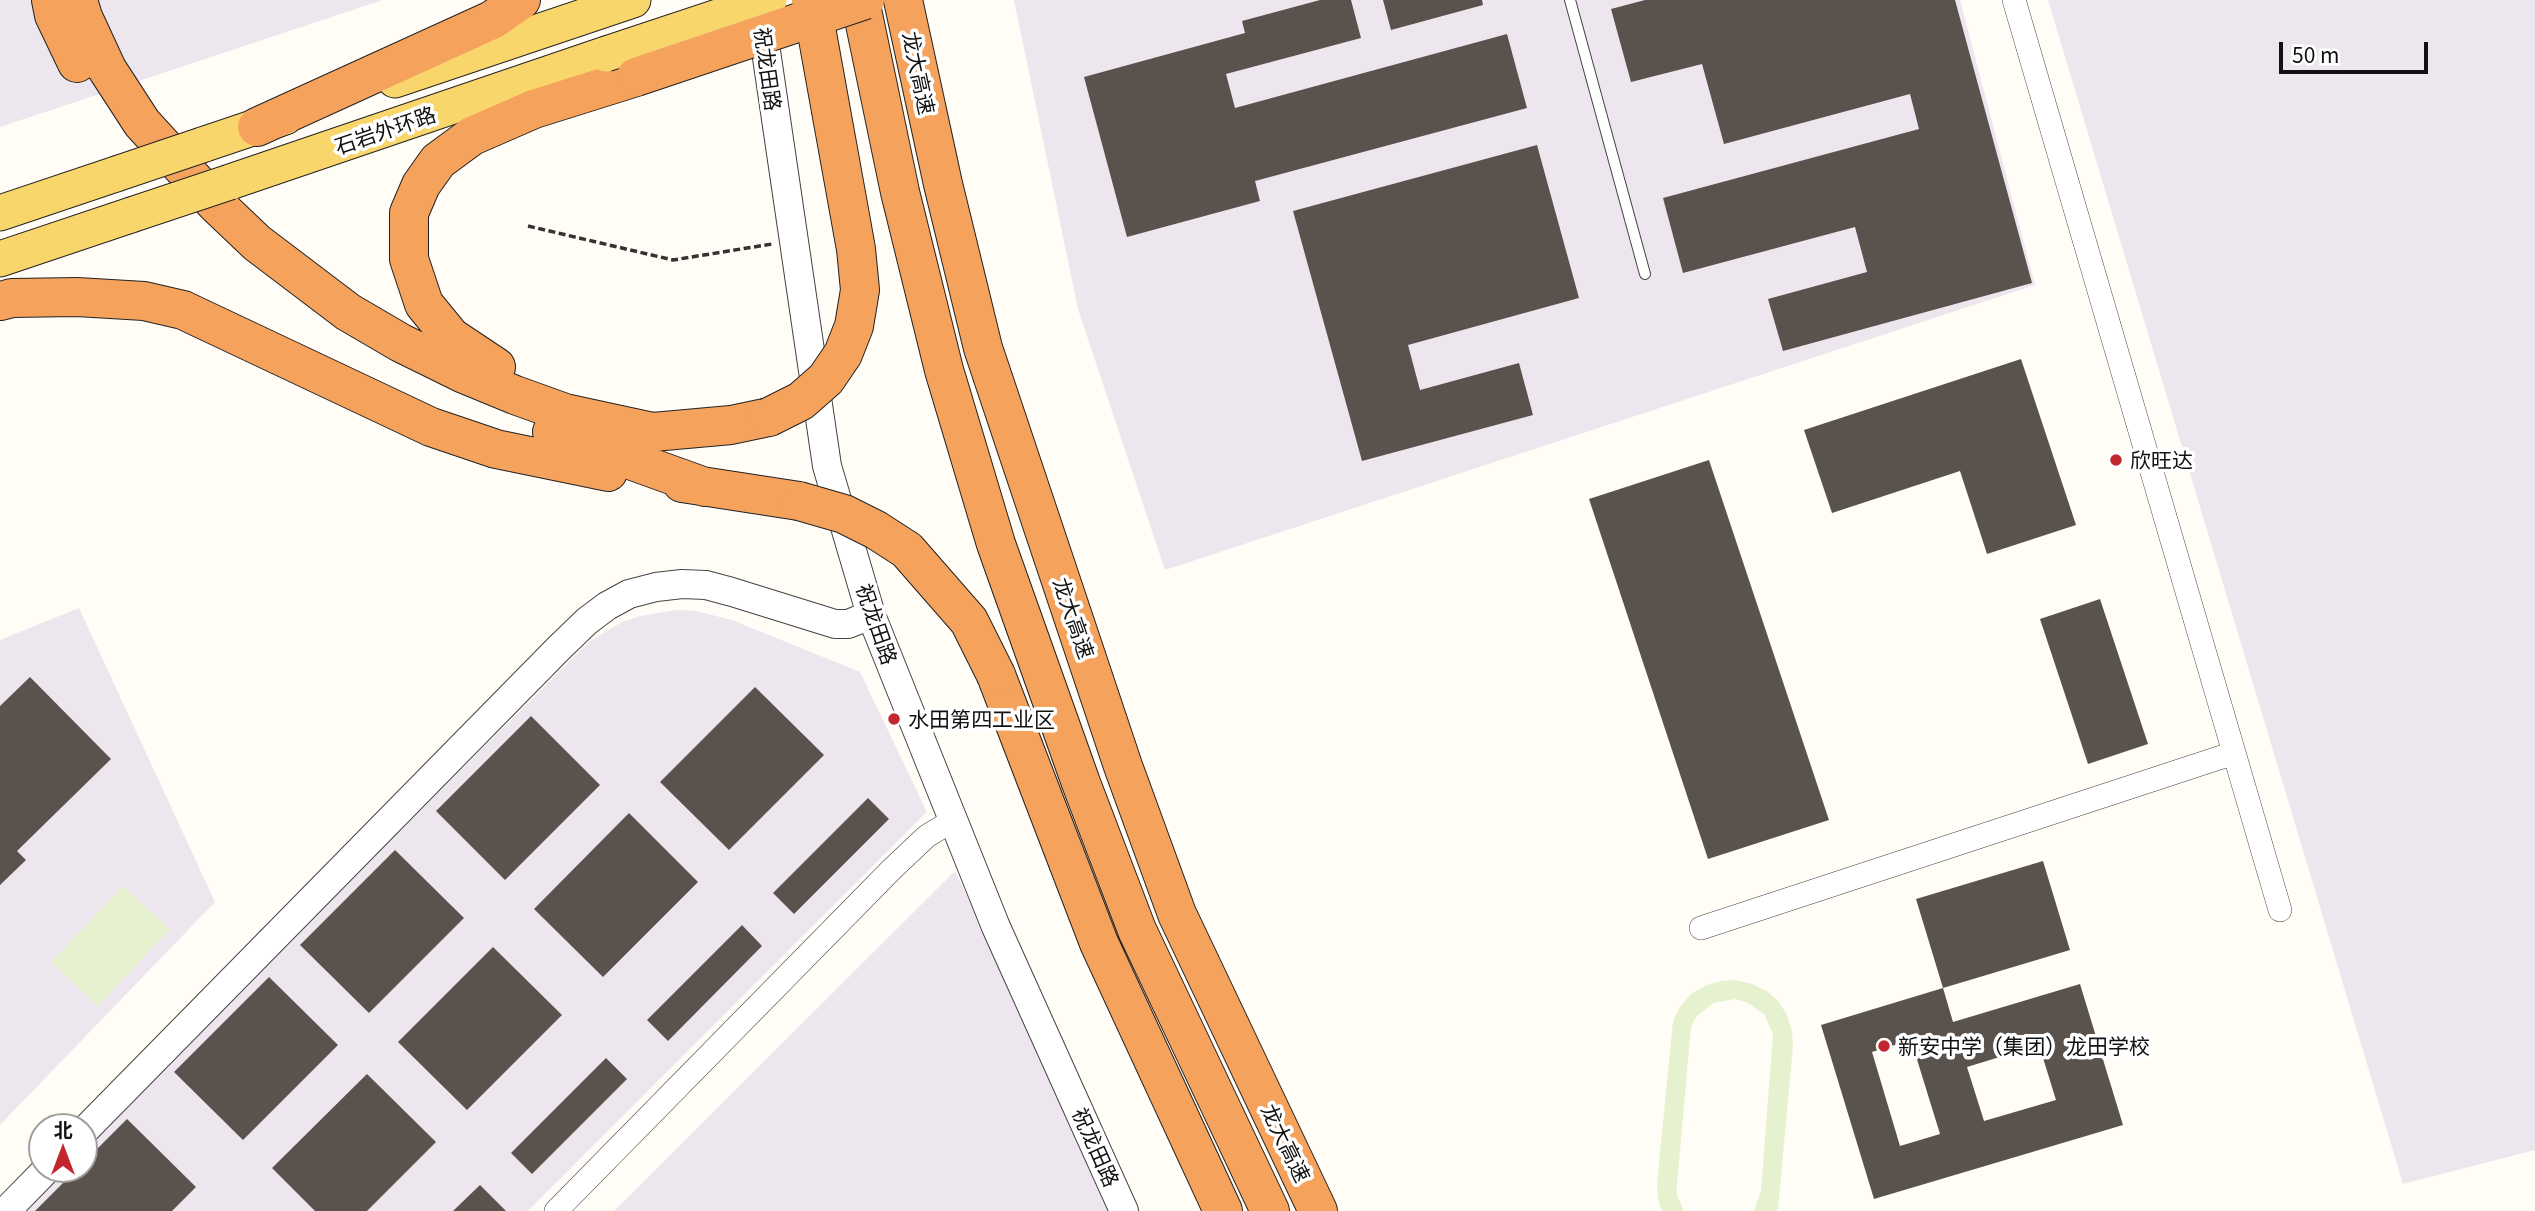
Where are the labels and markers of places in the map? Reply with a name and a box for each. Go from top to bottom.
place label: 欣旺达 [2130,447,2193,473]
marker: 欣旺达 [2108,452,2124,468]
place label: 水田第四工业区 [908,706,1055,732]
marker: 水田第四工业区 [886,711,902,727]
place label: 新安中学（集团）龙田学校 [1898,1033,2150,1059]
marker: 新安中学（集团）龙田学校 [1876,1038,1892,1054]

